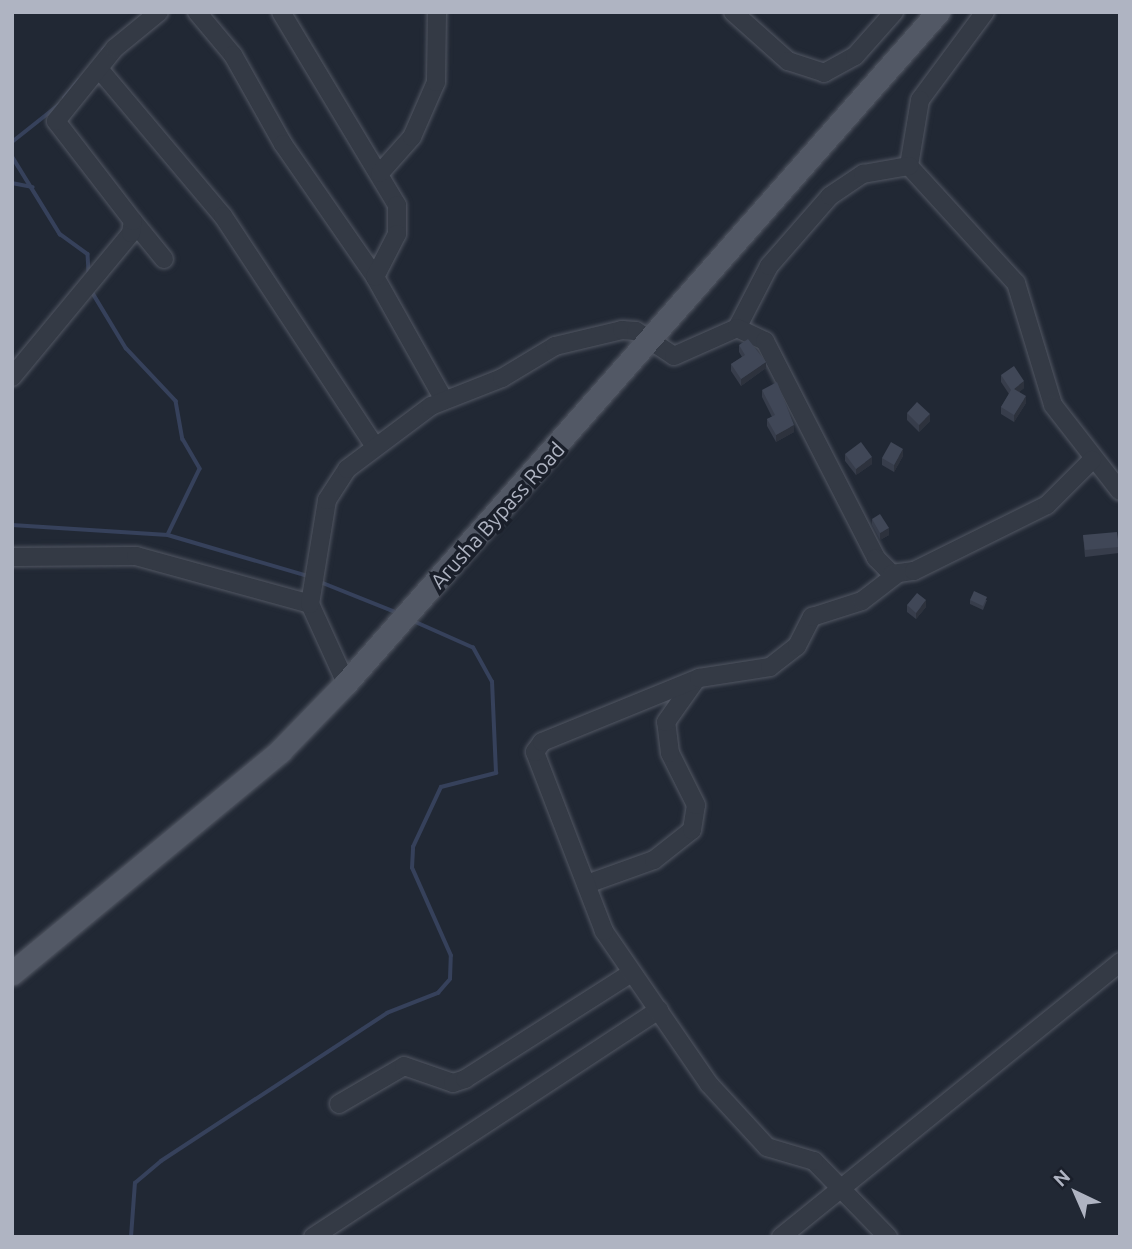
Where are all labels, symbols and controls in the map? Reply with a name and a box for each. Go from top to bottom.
street label: Arusha Bypass Road [425,437,569,593]
north arrow [1041,1158,1111,1228]
text: N [1049,1165,1074,1191]

